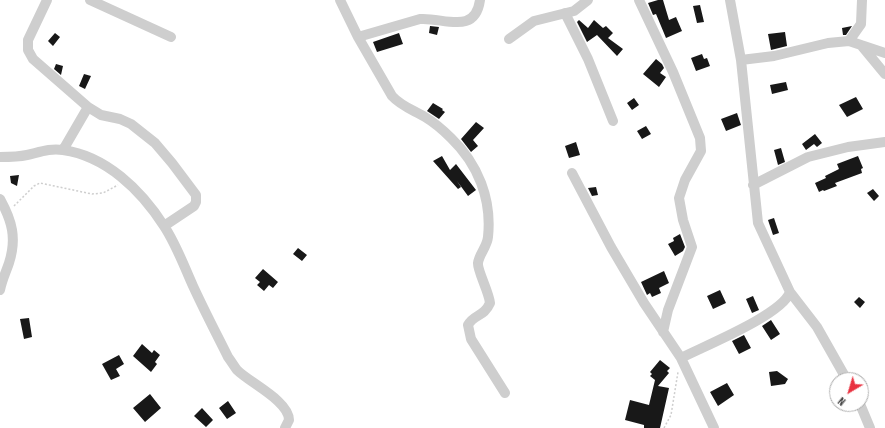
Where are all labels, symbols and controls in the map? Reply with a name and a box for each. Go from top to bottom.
north arrow [829,372,869,412]
text: N [836,394,848,408]

